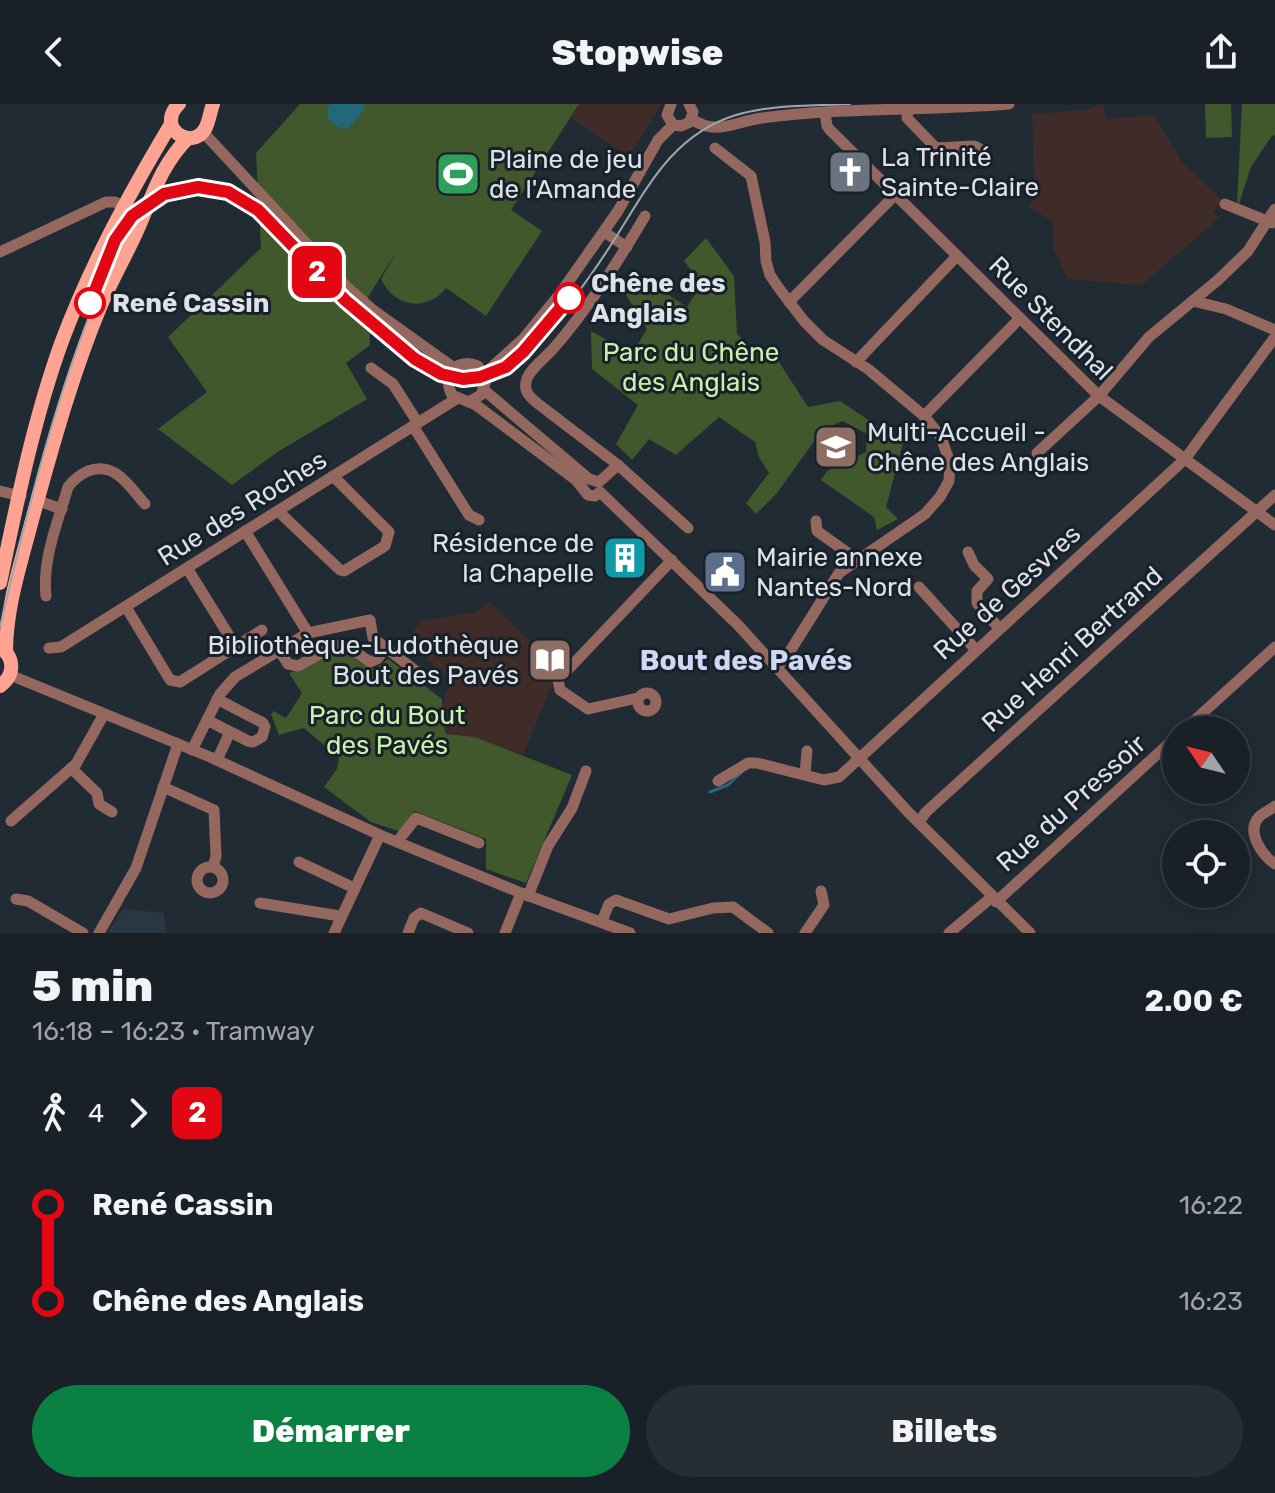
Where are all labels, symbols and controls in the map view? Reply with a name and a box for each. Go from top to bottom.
icon: back [32,30,76,74]
icon: share [1199,30,1243,74]
text: Stopwise [552,31,723,74]
place label: La Trinité Sainte-Claire [881,142,1039,203]
place label: Plaine de jeu de l'Amande [489,144,643,205]
church icon: La Trinité Sainte-Claire [826,148,874,196]
sports icon: Plaine de jeu de l'Amande [434,150,482,198]
line badge: 2 [291,246,343,298]
street label: Rue Stendhal [982,250,1119,387]
text: 2 [308,255,326,288]
place label: Chêne des Anglais [591,268,726,329]
marker: Chêne des Anglais [554,283,584,313]
marker: René Cassin [75,288,105,318]
place label: René Cassin [112,288,269,319]
park label: Parc du Chêne des Anglais [603,337,779,398]
place label: Multi-Accueil - Chêne des Anglais [867,417,1089,478]
school or university icon: Multi-Accueil - Chêne des Anglais [812,423,860,471]
street label: Rue des Roches [152,444,332,573]
street label: Rue de Gesvres [928,518,1087,666]
place label: Résidence de la Chapelle [432,528,594,589]
building icon: Résidence de la Chapelle [601,534,649,582]
place label: Mairie annexe Nantes-Nord [756,542,923,603]
public building icon: Mairie annexe Nantes-Nord [701,548,749,596]
street label: Rue Henri Bertrand [976,560,1169,739]
place label: Bibliothèque-Ludothèque Bout des Pavés [207,630,519,691]
library icon: Bibliothèque-Ludothèque Bout des Pavés [526,636,574,684]
district label: Bout des Pavés [640,644,852,677]
park label: Parc du Bout des Pavés [309,700,465,761]
north arrow [1162,716,1250,804]
map controls [1162,716,1250,908]
street label: Rue du Pressoir [991,728,1152,878]
button: locate [1162,820,1250,908]
text: 5 min [32,960,153,1012]
text: 2.00 € [1144,983,1243,1019]
text: 16:18 – 16:23 · Tramway [32,1016,315,1047]
icon: walk [32,1091,76,1135]
icon: forward [116,1091,160,1135]
text: 2 [188,1096,206,1129]
text: 4 [88,1098,104,1129]
text: René Cassin [92,1187,274,1223]
text: 16:22 [1179,1190,1243,1221]
text: Chêne des Anglais [92,1283,364,1319]
text: 16:23 [1179,1286,1243,1317]
button: Démarrer [32,1385,630,1477]
button: Billets [646,1385,1243,1477]

